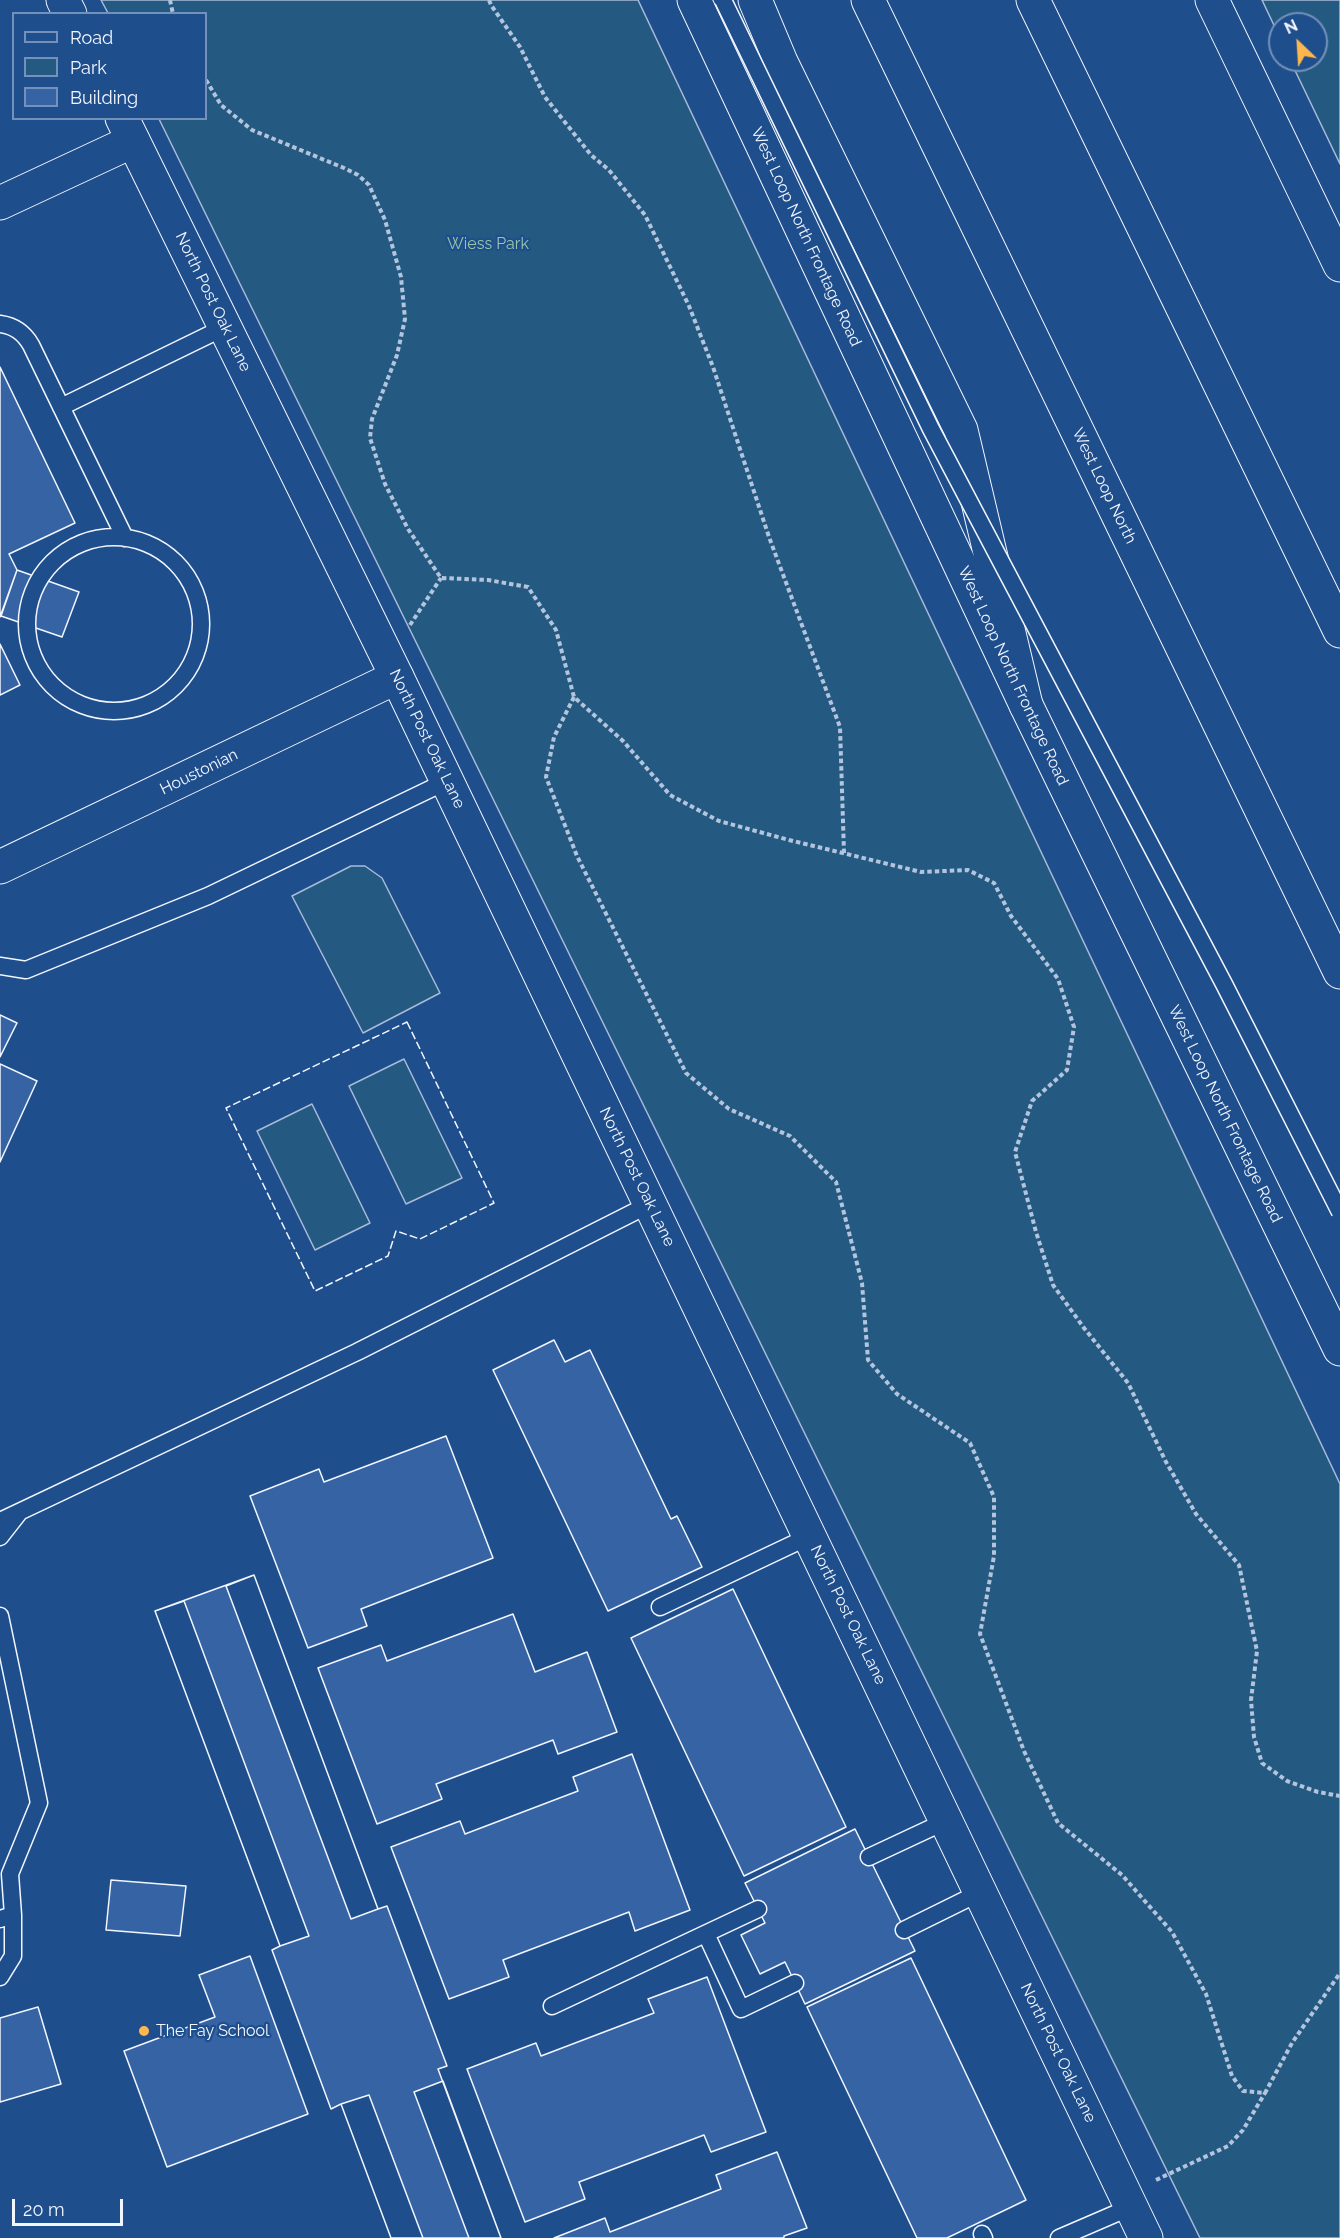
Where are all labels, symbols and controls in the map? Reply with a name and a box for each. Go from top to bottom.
legend [12,12,207,120]
north arrow [1268,12,1328,72]
text: N [1281,16,1301,38]
text: Road [70,27,113,48]
text: Park [70,57,107,78]
text: Building [70,87,138,108]
street label: West Loop North Frontage Road [747,125,865,349]
street label: North Post Oak Lane [171,229,255,375]
park label: Wiess Park [447,234,529,254]
street label: West Loop North [1068,425,1140,547]
street label: West Loop North Frontage Road [954,564,1072,788]
street label: North Post Oak Lane [385,666,469,812]
street label: Houstonian [157,745,241,799]
street label: West Loop North Frontage Road [1164,1002,1286,1226]
street label: North Post Oak Lane [595,1104,679,1250]
street label: North Post Oak Lane [806,1542,890,1688]
street label: North Post Oak Lane [1016,1980,1100,2126]
place label: The Fay School [156,2021,269,2041]
marker: The Fay School [137,2024,151,2038]
scale bar [15,2187,126,2225]
text: 20 m [23,2199,65,2220]

